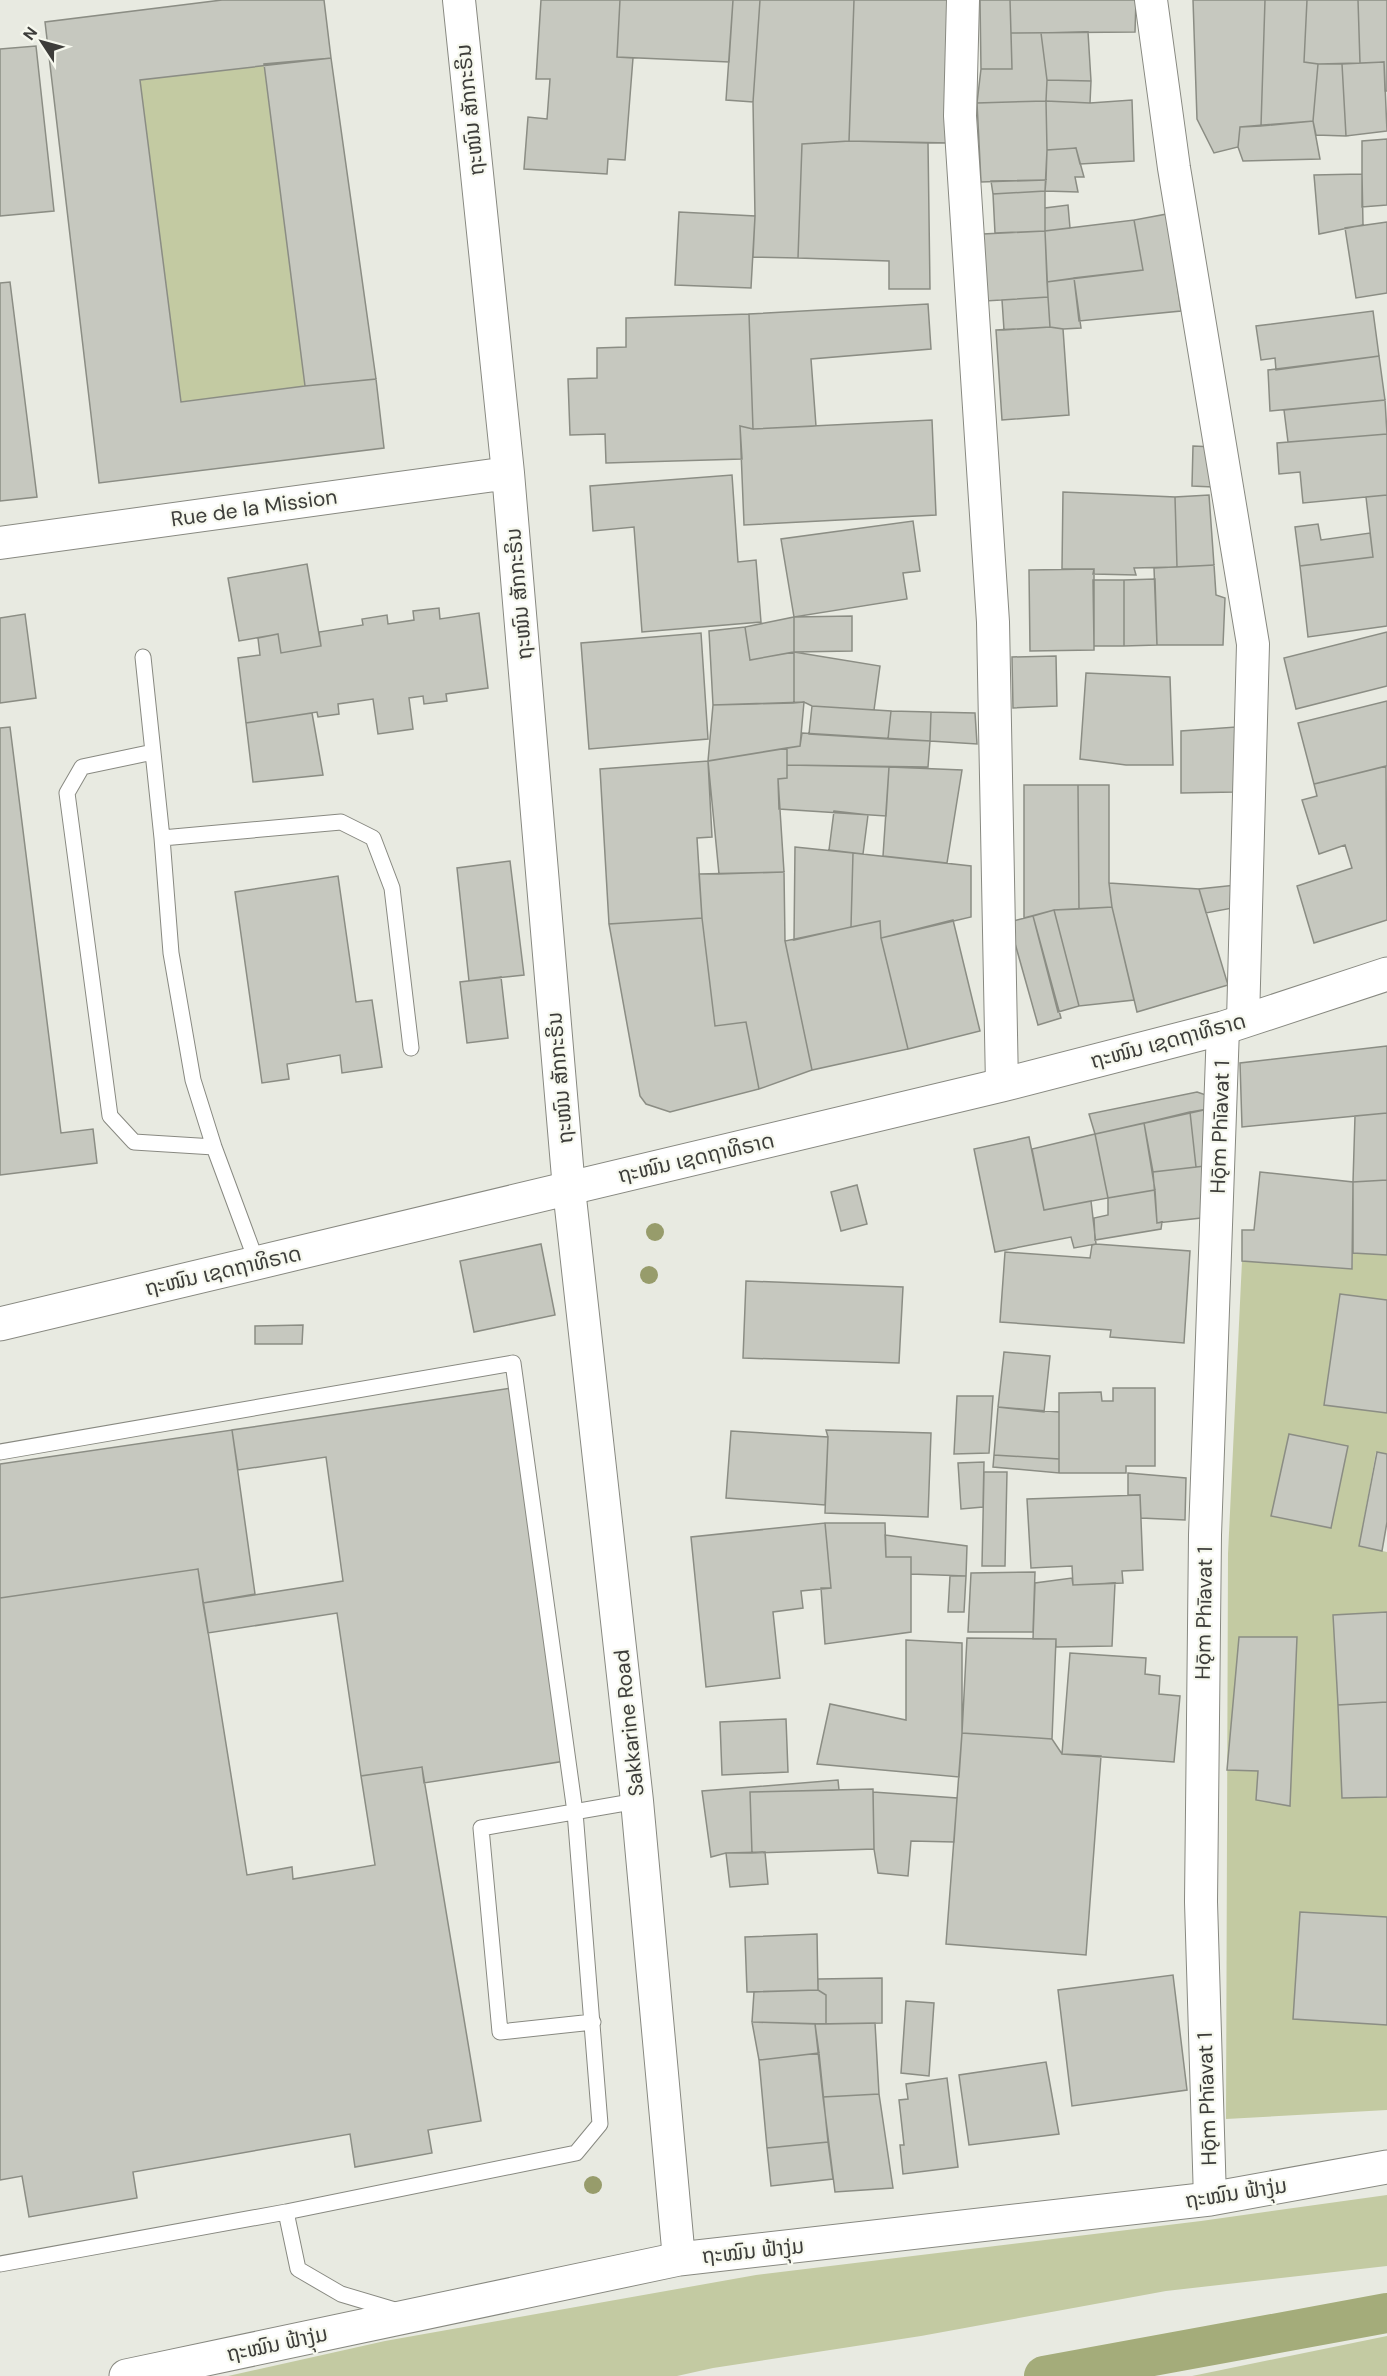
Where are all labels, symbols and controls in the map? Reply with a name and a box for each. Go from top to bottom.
north arrow [12,12,72,72]
text: N [18,23,42,44]
street label: ຖະໜົນ ສັກກະຣິນ [449,43,491,177]
street label: Rue de la Mission [169,482,339,534]
street label: ຖະໜົນ ສັກກະຣິນ [499,527,539,661]
street label: ຖະໜົນ ເຊດຖາທິຣາດ [1087,1007,1249,1075]
street label: ຖະໜົນ ສັກກະຣິນ [540,1011,580,1145]
street label: Hǭm Phīavat 1 [1204,1060,1236,1194]
street label: ຖະໜົນ ເຊດຖາທິຣາດ [615,1126,777,1190]
street label: ຖະໜົນ ເຊດຖາທິຣາດ [142,1239,304,1303]
street label: Hǭm Phīavat 1 [1189,1546,1219,1680]
street label: Sakkarine Road [607,1648,651,1798]
street label: Hǭm Phīavat 1 [1191,2032,1223,2166]
street label: ຖະໝົນ ຟ້າງຸ່ມ [1183,2171,1289,2218]
street label: ຖະໝົນ ຟ້າງຸ່ມ [700,2232,806,2273]
street label: ຖະໝົນ ຟ້າງຸ່ມ [224,2320,331,2371]

